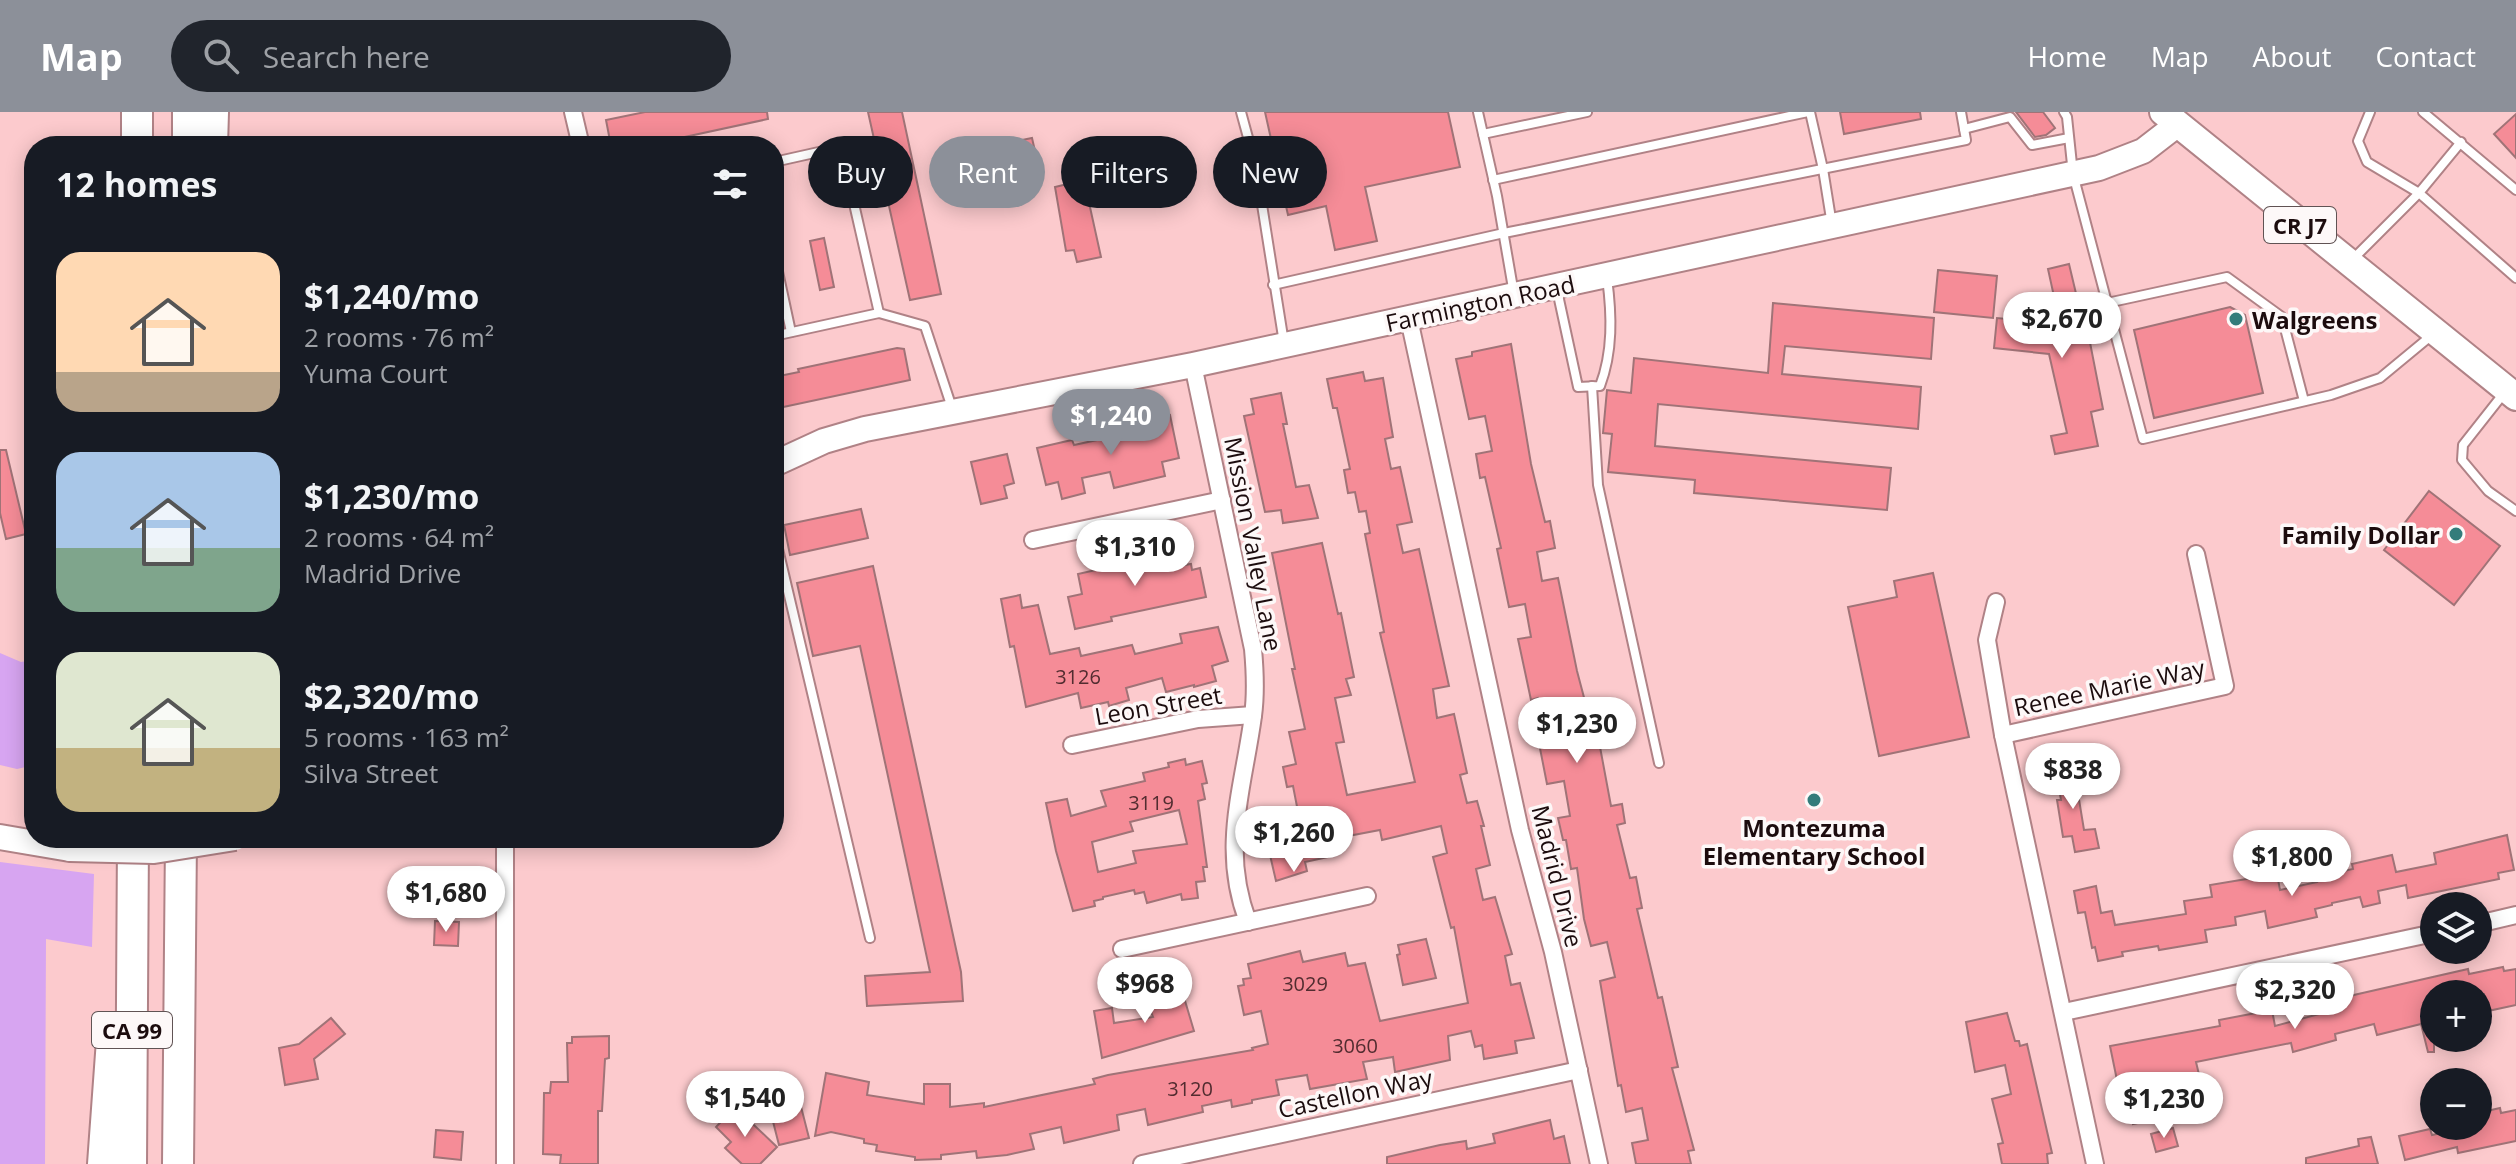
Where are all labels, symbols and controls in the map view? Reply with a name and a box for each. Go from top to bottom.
search box [171,20,731,92]
text: Map [40,30,123,82]
icon: search [199,34,243,78]
text: Search here [263,36,430,77]
text: Home [2028,37,2107,75]
text: Map [2151,37,2209,75]
text: About [2253,37,2331,75]
text: Contact [2375,37,2476,75]
chip: Buy [808,136,913,208]
chip: Rent [929,136,1045,208]
chip: Filters [1061,136,1197,208]
chip: New [1213,136,1327,208]
text: 12 homes [56,161,217,207]
icon: filters [708,162,752,206]
road number: CR J7 [2264,207,2336,243]
street label: Farmington Road [1382,267,1578,339]
text: $1,240/mo [304,273,479,319]
icon: home [120,284,216,380]
pin: $2,670 [1997,292,2127,360]
text: $2,670 [2021,300,2103,336]
place label: Walgreens [2252,303,2378,336]
marker: Walgreens [2227,310,2245,328]
text: 2 rooms · 76 m² [304,319,494,355]
text: Yuma Court [304,355,448,391]
pin: $1,240 [1046,389,1176,457]
text: $1,240 [1070,397,1152,433]
street label: Mission Valley Lane [1217,434,1291,654]
text: $1,230/mo [304,473,479,519]
icon: home [120,484,216,580]
place label: Family Dollar [2282,518,2440,551]
text: 2 rooms · 64 m² [304,519,494,555]
pin: $1,310 [1070,520,1200,588]
marker: Family Dollar [2447,525,2465,543]
text: $1,310 [1094,528,1176,564]
text: Madrid Drive [304,555,461,591]
street label: Renee Marie Way [2011,650,2208,723]
house number: 3126 [1055,663,1101,690]
text: $2,320/mo [304,673,479,719]
street label: Leon Street [1092,678,1224,732]
icon: home [120,684,216,780]
pin: $1,230 [1512,697,1642,765]
text: $1,230 [1536,705,1618,741]
text: 5 rooms · 163 m² [304,719,509,755]
pin: $838 [2026,743,2120,811]
text: $838 [2043,751,2103,787]
text: Silva Street [304,755,438,791]
house number: 3119 [1128,789,1174,816]
marker: Montezuma Elementary School [1805,791,1823,809]
street label: Madrid Drive [1524,802,1592,950]
pin: $1,260 [1229,806,1359,874]
place label: Montezuma Elementary School [1703,811,1925,872]
text: $1,260 [1253,814,1335,850]
pin: $1,800 [2227,830,2357,898]
text: $1,800 [2251,838,2333,874]
pin: $1,680 [381,866,511,934]
text: $1,680 [405,874,487,910]
map controls [2420,892,2492,1140]
button: layers [2420,892,2492,964]
pin: $968 [1098,957,1192,1025]
pin: $2,320 [2230,963,2360,1031]
text: $968 [1115,965,1175,1001]
house number: 3029 [1282,970,1328,997]
text: $2,320 [2254,971,2336,1007]
button: + [2420,980,2492,1052]
road number: CA 99 [92,1012,172,1048]
house number: 3060 [1332,1032,1378,1059]
street label: Castellon Way [1275,1060,1436,1125]
button: − [2420,1068,2492,1140]
pin: $1,540 [680,1071,810,1139]
pin: $1,230 [2099,1072,2229,1140]
house number: 3120 [1167,1075,1213,1102]
text: $1,540 [704,1079,786,1115]
text: $1,230 [2123,1080,2205,1116]

